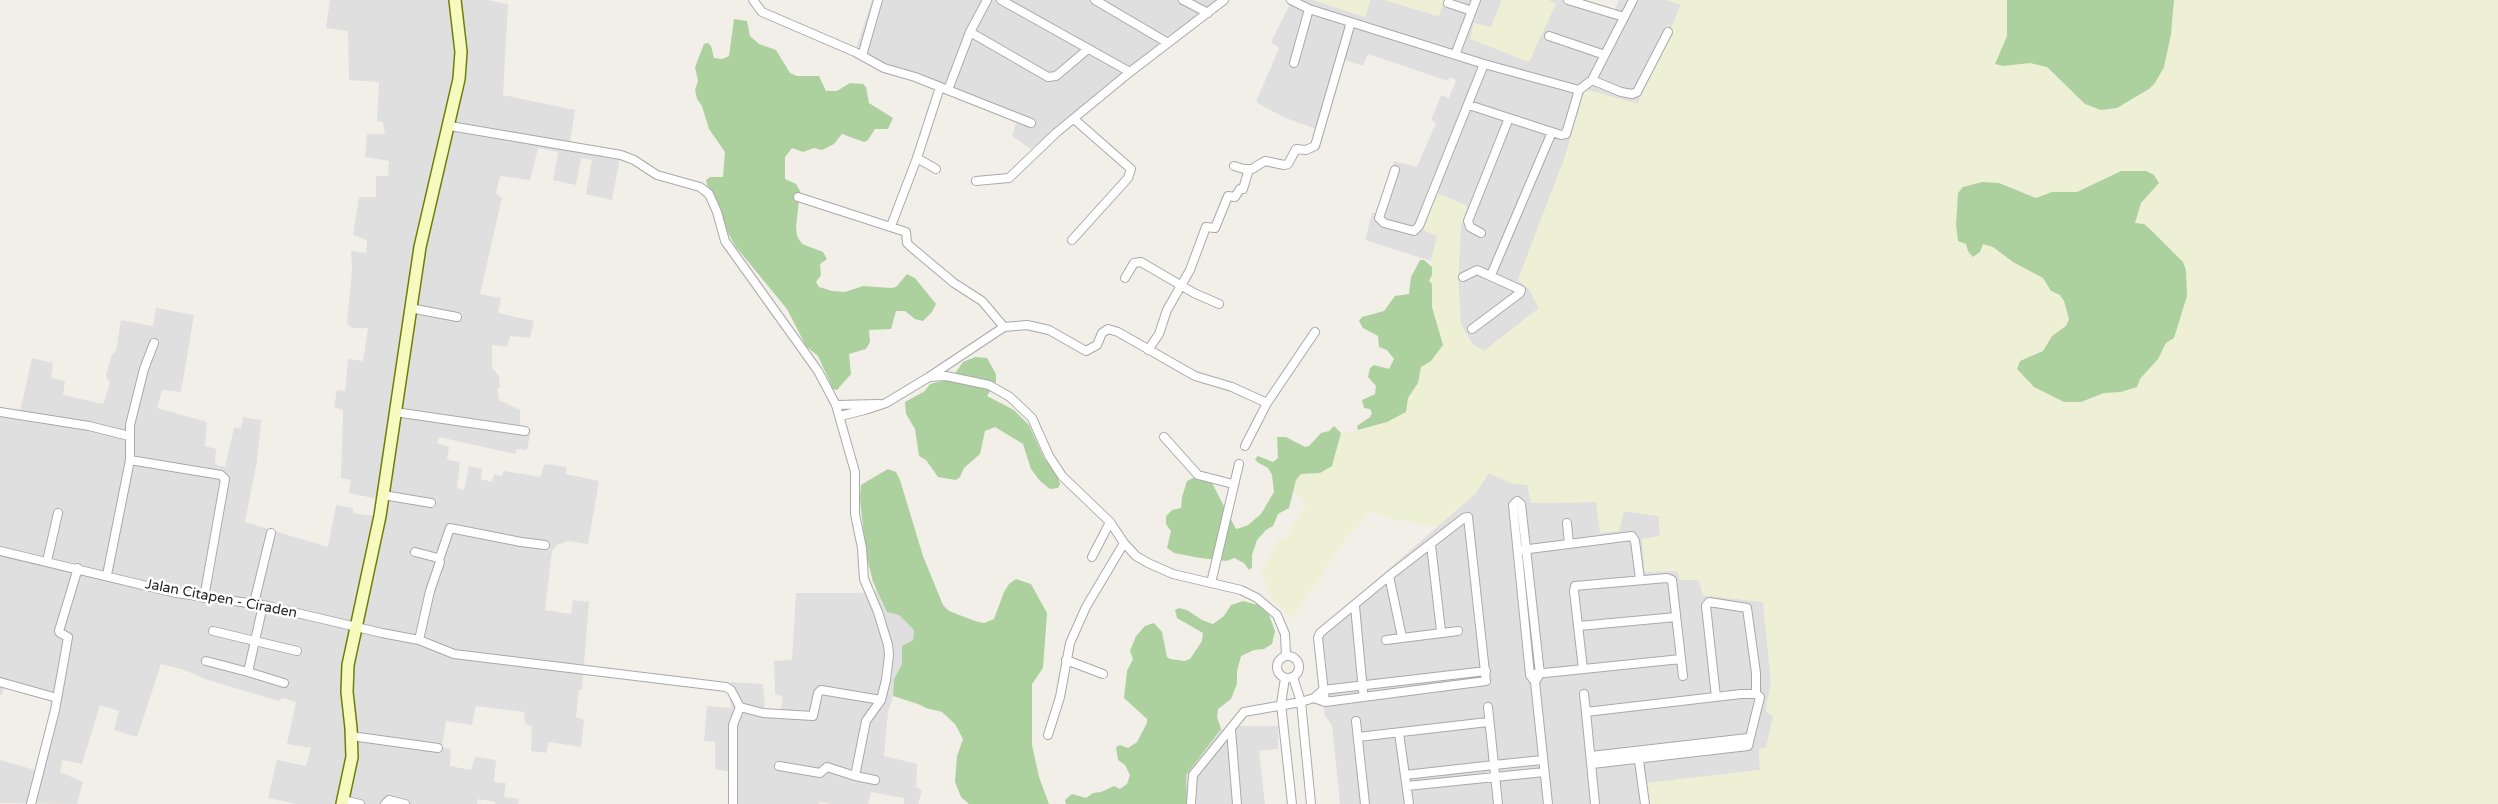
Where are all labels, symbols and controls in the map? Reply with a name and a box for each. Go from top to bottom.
street label: Jalan Citapen - Ciraden [144,576,298,622]

